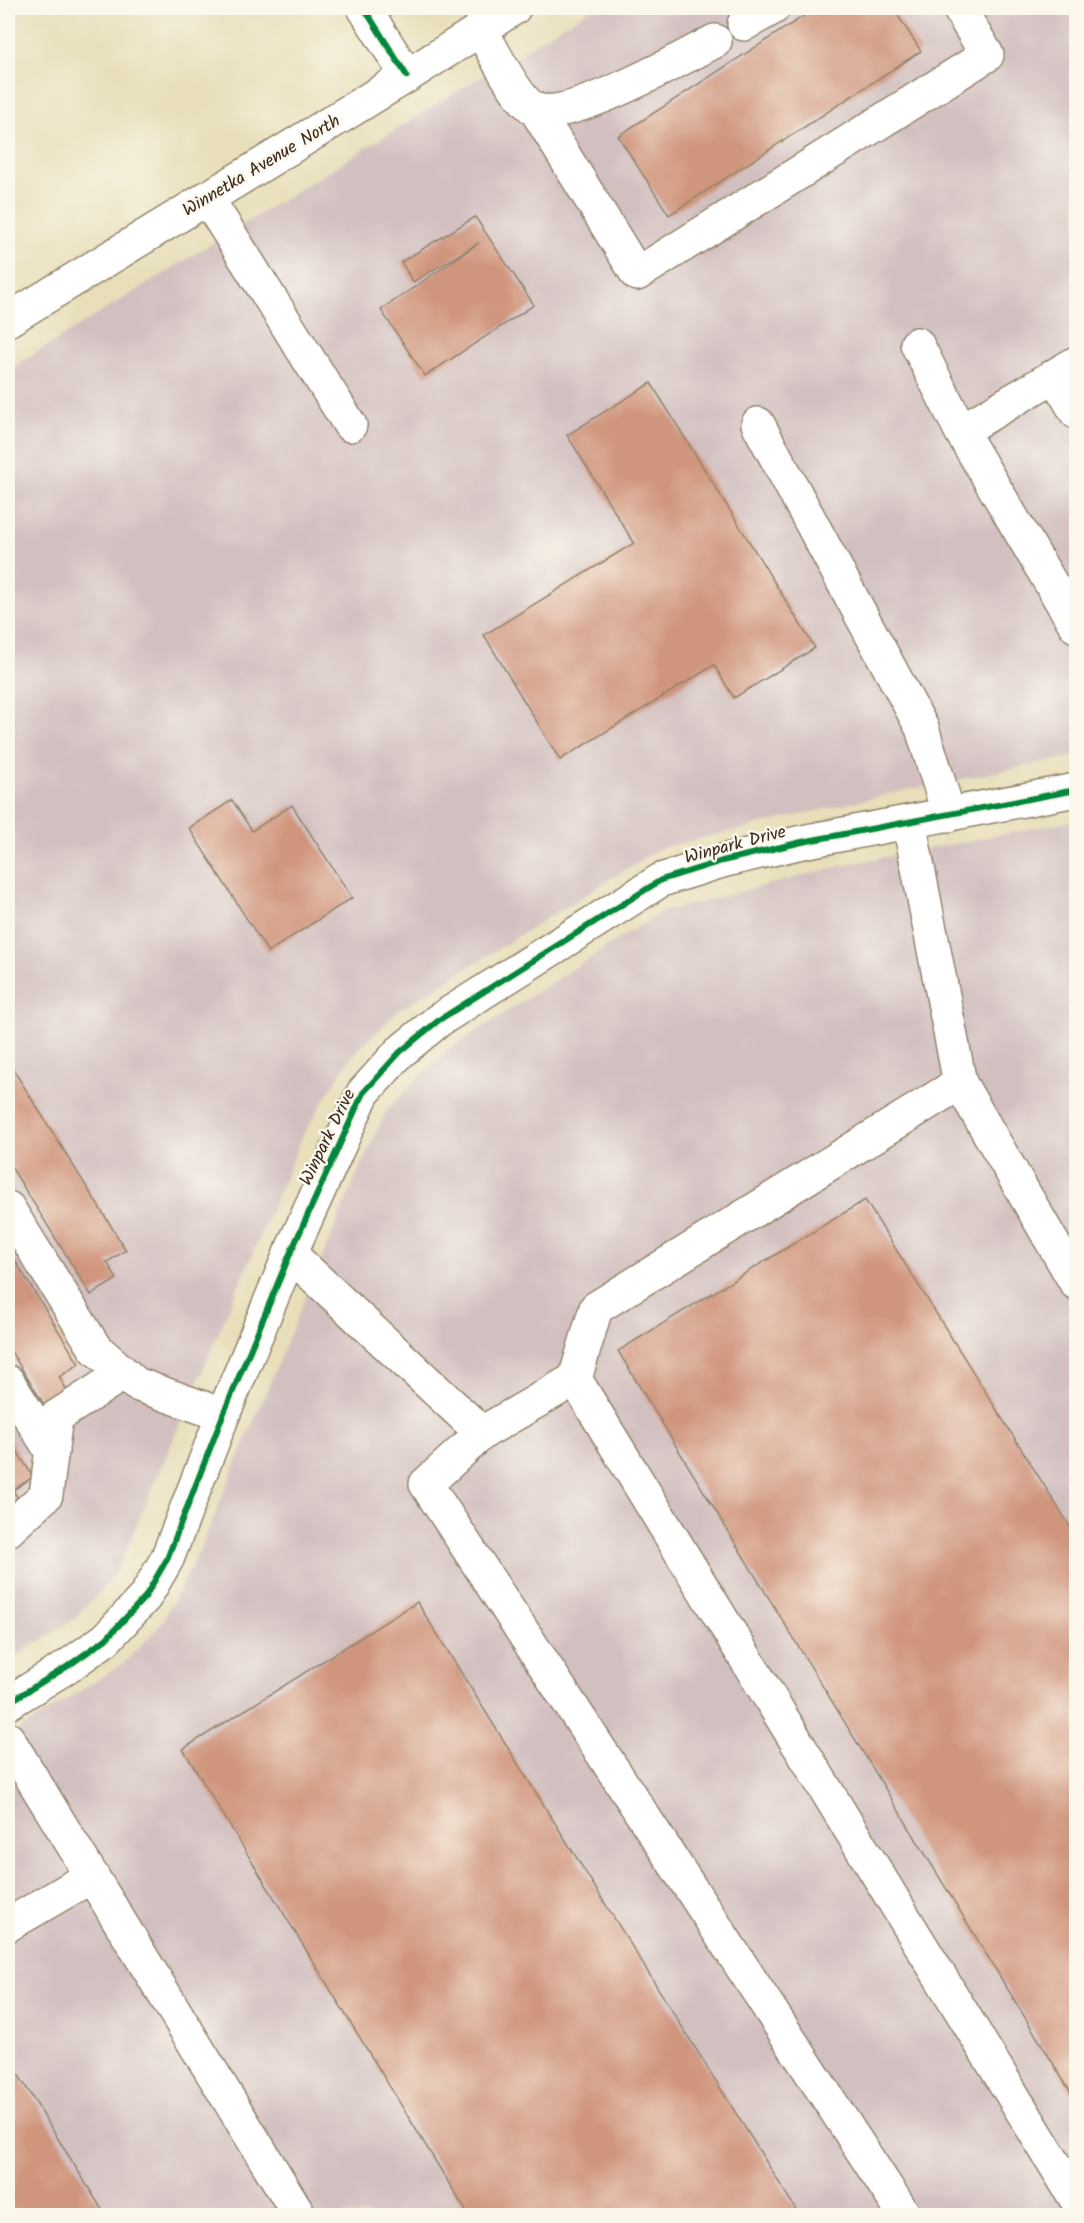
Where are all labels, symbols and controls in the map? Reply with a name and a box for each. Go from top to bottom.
street label: Winnetka Avenue North [177,108,346,225]
street label: Winpark Drive [681,818,789,873]
street label: Winpark Drive [292,1084,364,1191]

